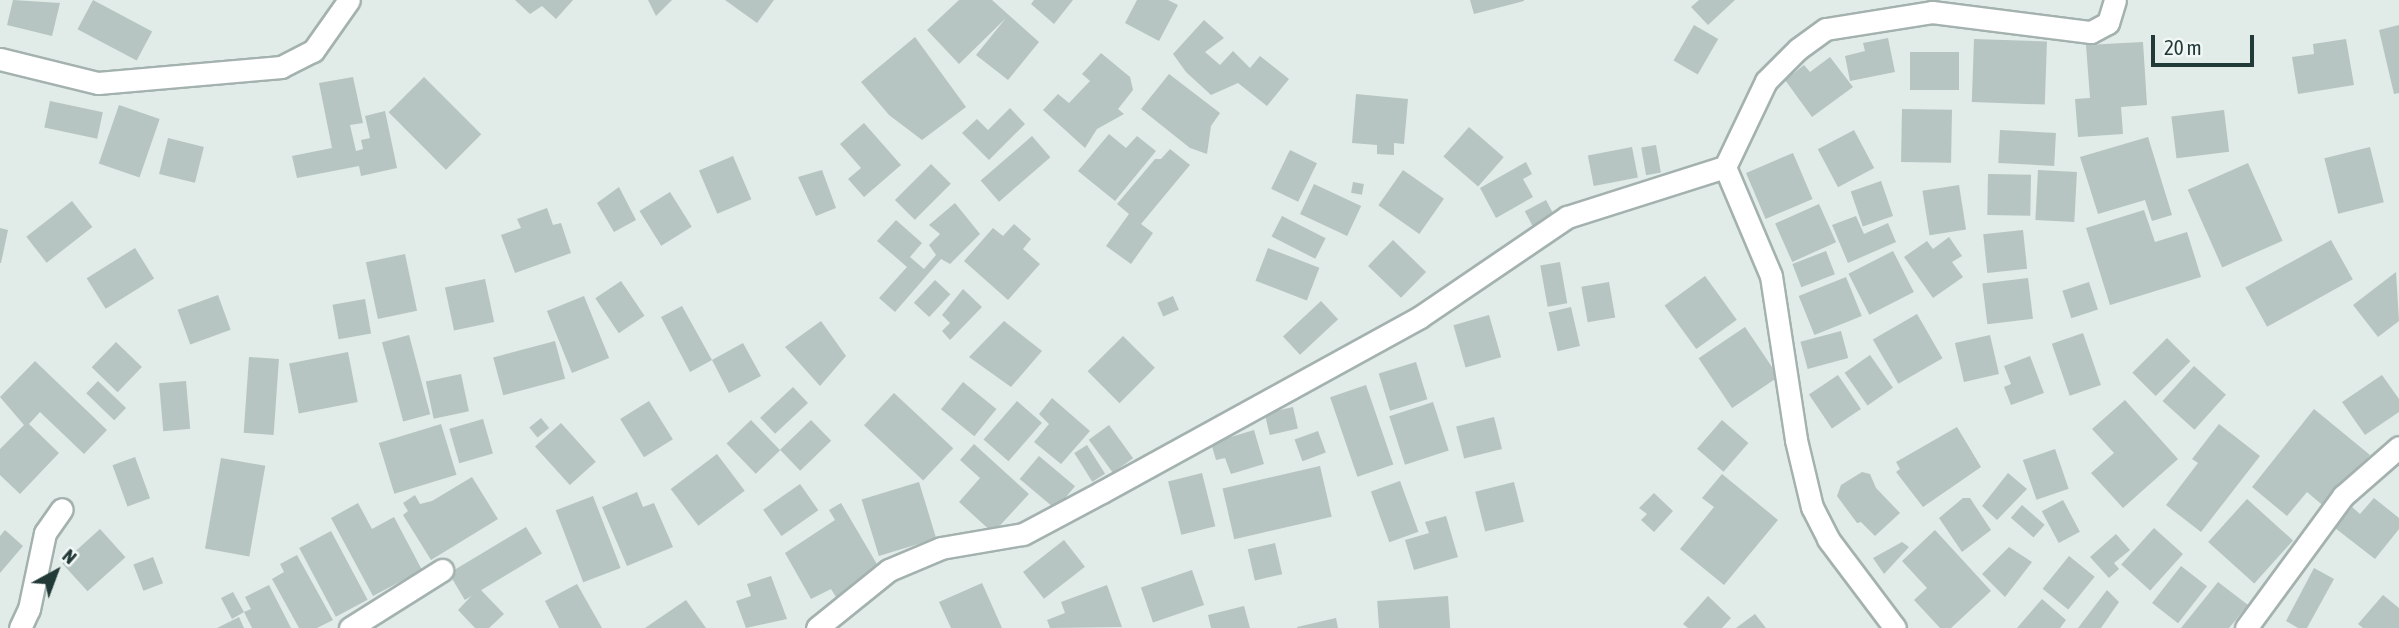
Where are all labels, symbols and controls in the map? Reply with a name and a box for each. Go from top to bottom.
scale bar [2154,21,2257,65]
text: 20 m [2164,35,2202,59]
north arrow [21,537,91,607]
text: N [58,544,81,568]

